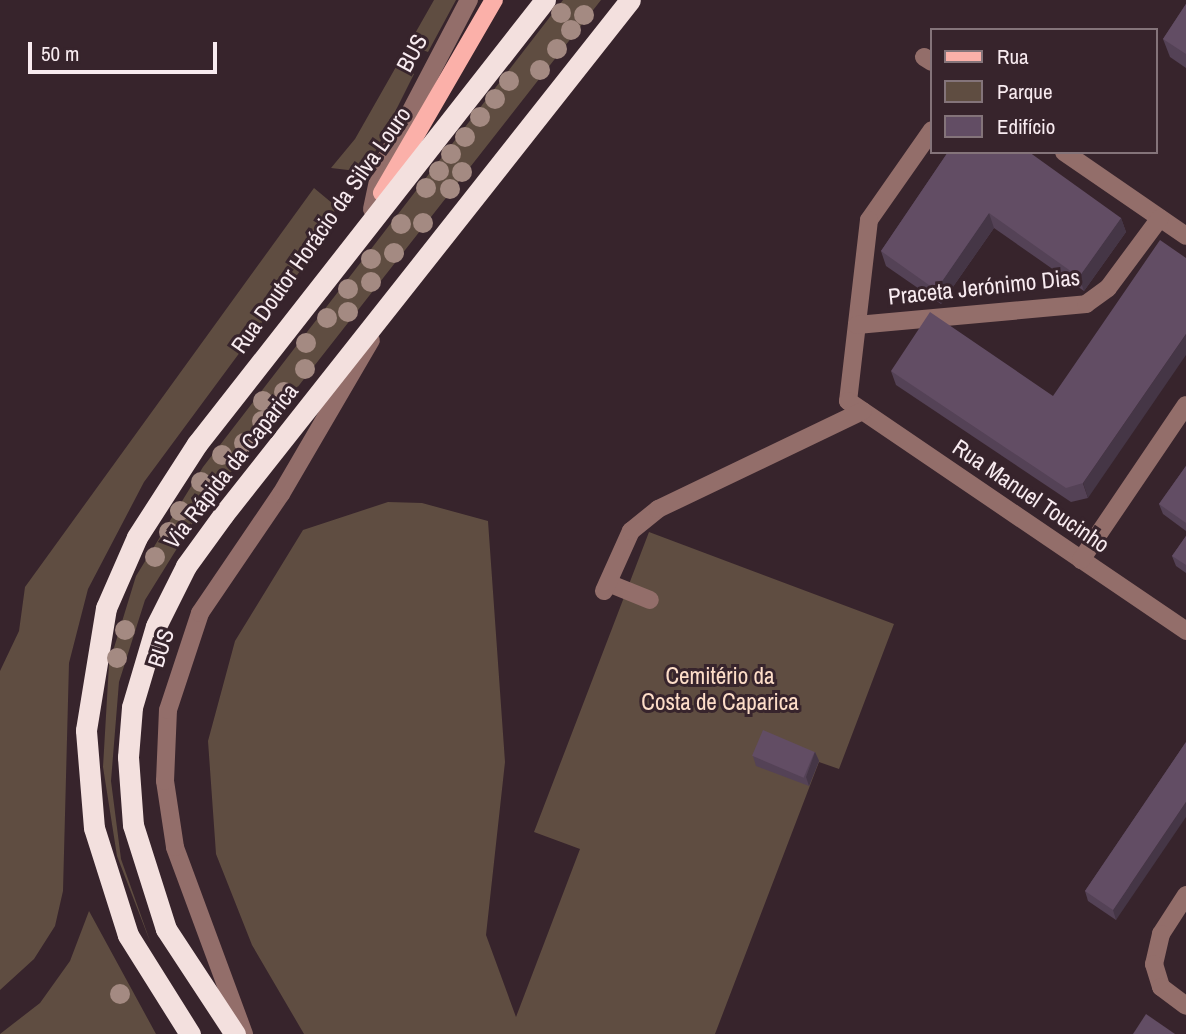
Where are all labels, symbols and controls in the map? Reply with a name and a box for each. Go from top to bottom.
scale bar [32,28,220,72]
legend [930,28,1158,154]
street label: BUS [391,29,433,77]
text: 50 m [41,39,79,68]
text: Rua [997,42,1029,71]
text: Parque [997,77,1053,106]
street label: Rua Doutor Horácio da Silva Louro [225,101,417,359]
text: Edifício [997,112,1055,141]
street label: Praceta Jerónimo Dias [887,263,1081,311]
street label: Via Rápida da Caparica [158,378,304,554]
street label: Rua Manuel Toucinho [947,433,1115,559]
street label: BUS [142,625,180,671]
park label: Cemitério da Costa de Caparica [641,662,799,716]

